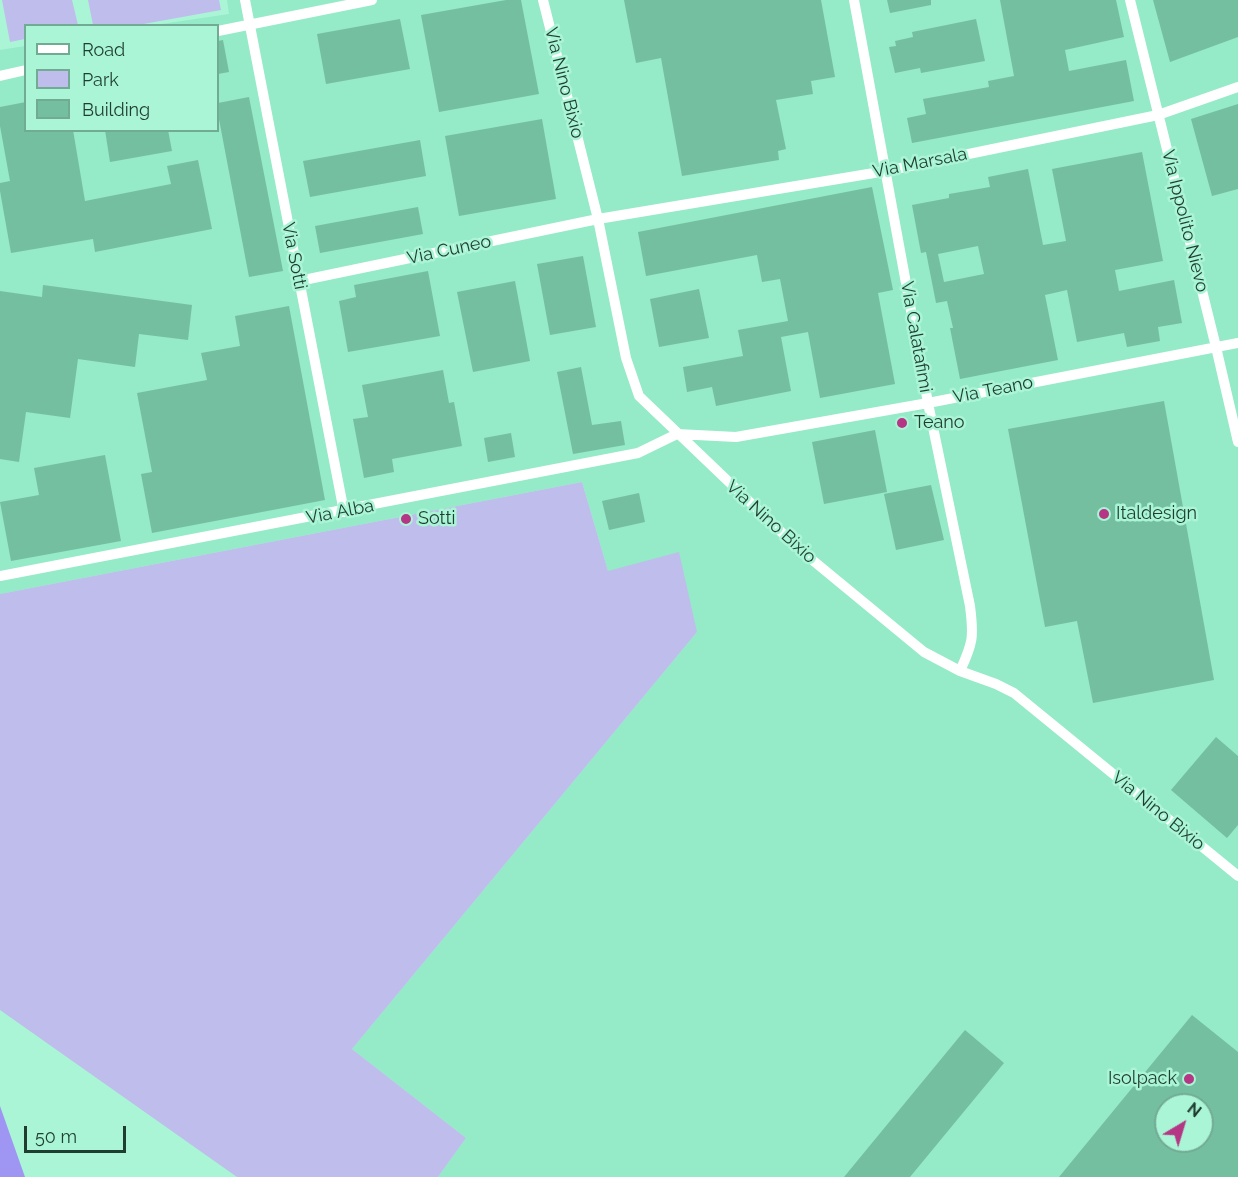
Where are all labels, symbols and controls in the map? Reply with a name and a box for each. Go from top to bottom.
legend [24,24,219,132]
street label: Via Nino Bixio [540,25,588,141]
text: Road [82,39,125,60]
text: Park [82,69,119,90]
text: Building [82,99,150,120]
street label: Via Marsala [871,143,969,183]
street label: Via Ippolito Nievo [1157,148,1213,294]
street label: Via Sotti [277,221,311,291]
street label: Via Cuneo [405,231,493,269]
street label: Via Calatafimi [896,280,936,394]
street label: Via Teano [951,372,1035,408]
place label: Teano [914,412,965,434]
marker: Teano [895,416,909,430]
street label: Via Nino Bixio [721,476,821,568]
street label: Via Alba [304,495,376,529]
place label: Italdesign [1116,503,1197,525]
marker: Italdesign [1097,507,1111,521]
place label: Sotti [418,508,455,530]
marker: Sotti [399,512,413,526]
street label: Via Nino Bixio [1107,767,1209,855]
place label: Isolpack [1108,1068,1177,1090]
marker: Isolpack [1182,1072,1196,1086]
north arrow [1154,1093,1214,1153]
text: N [1183,1099,1205,1121]
scale bar [27,1114,129,1152]
text: 50 m [35,1126,77,1147]

